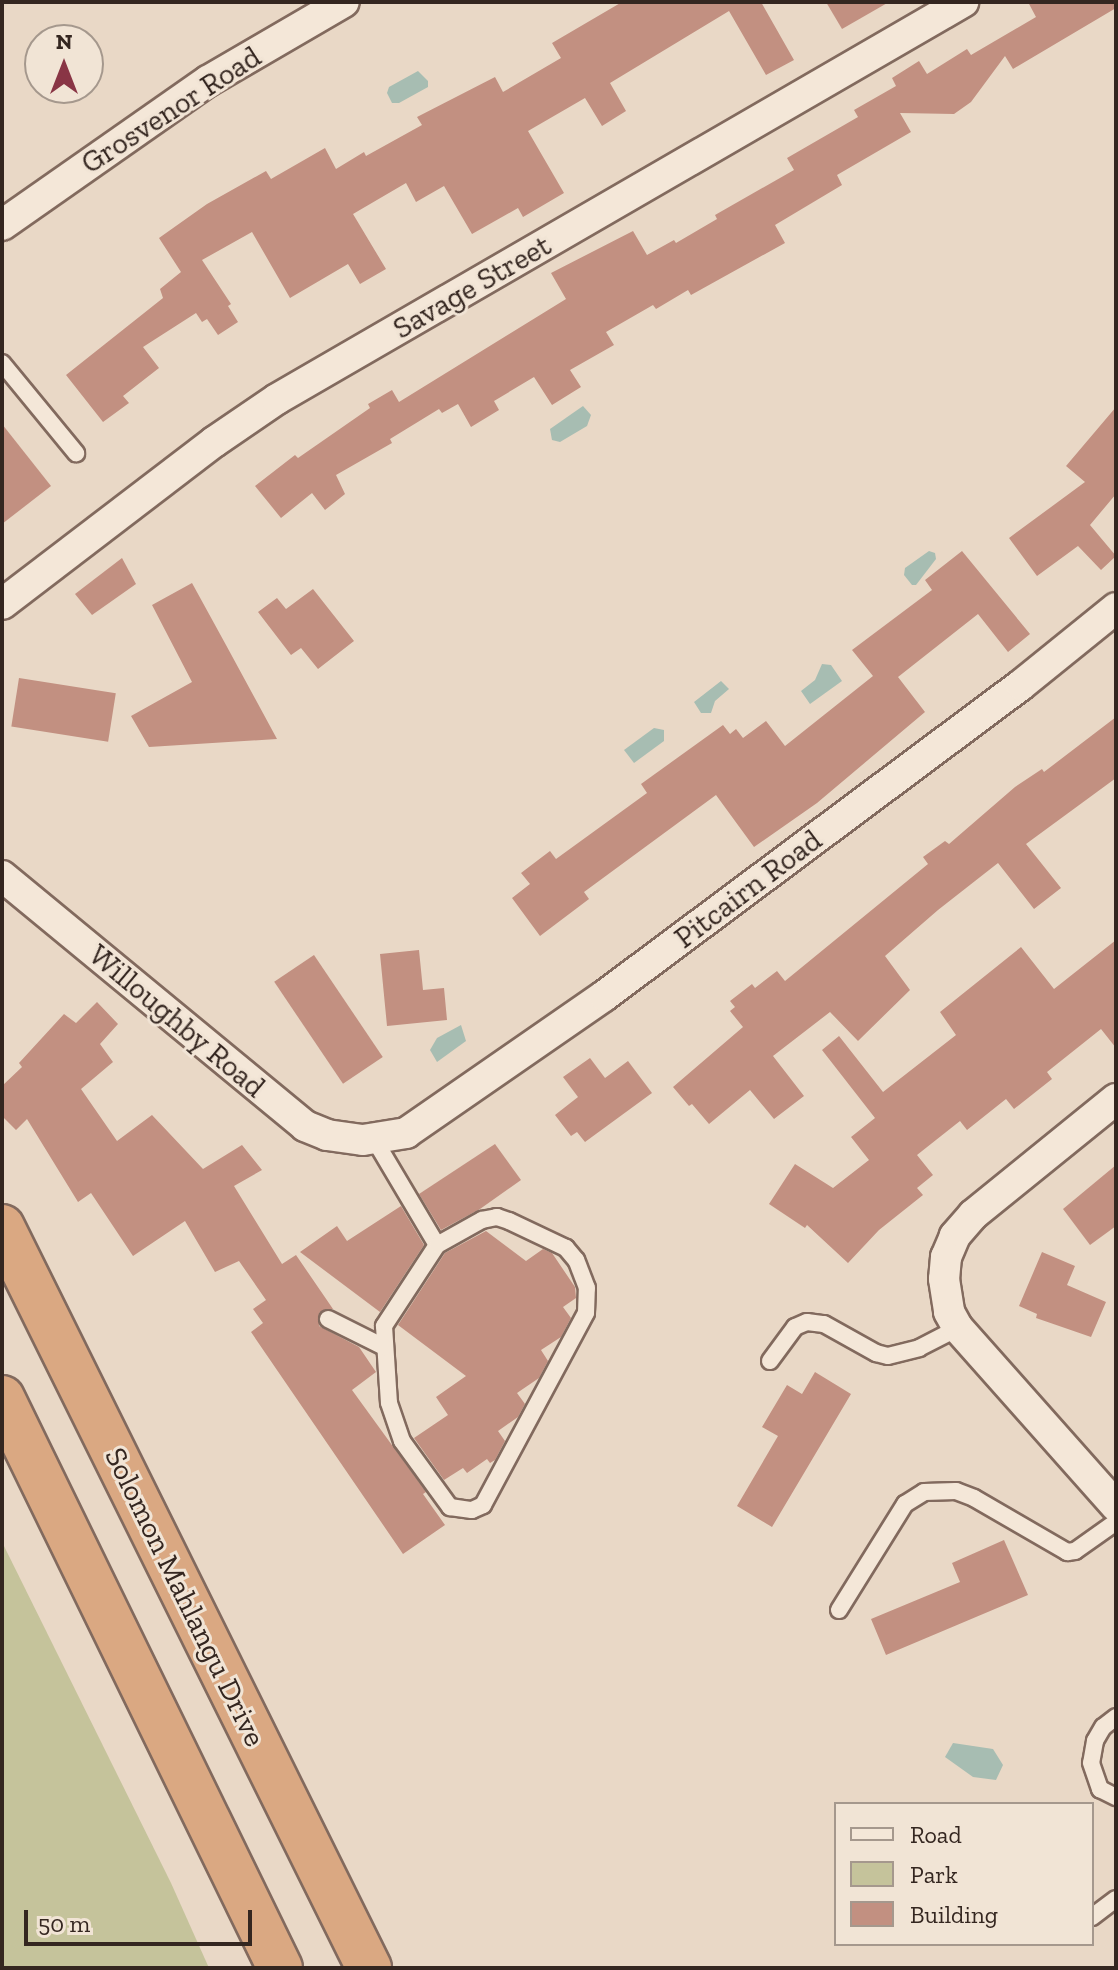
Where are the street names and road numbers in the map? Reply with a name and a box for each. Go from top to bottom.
street label: Grosvenor Road [74,38,268,182]
street label: Savage Street [387,227,557,347]
street label: Pitcairn Road [667,822,829,956]
street label: Willoughby Road [81,937,273,1105]
street label: Solomon Mahlangu Drive [97,1442,273,1752]

